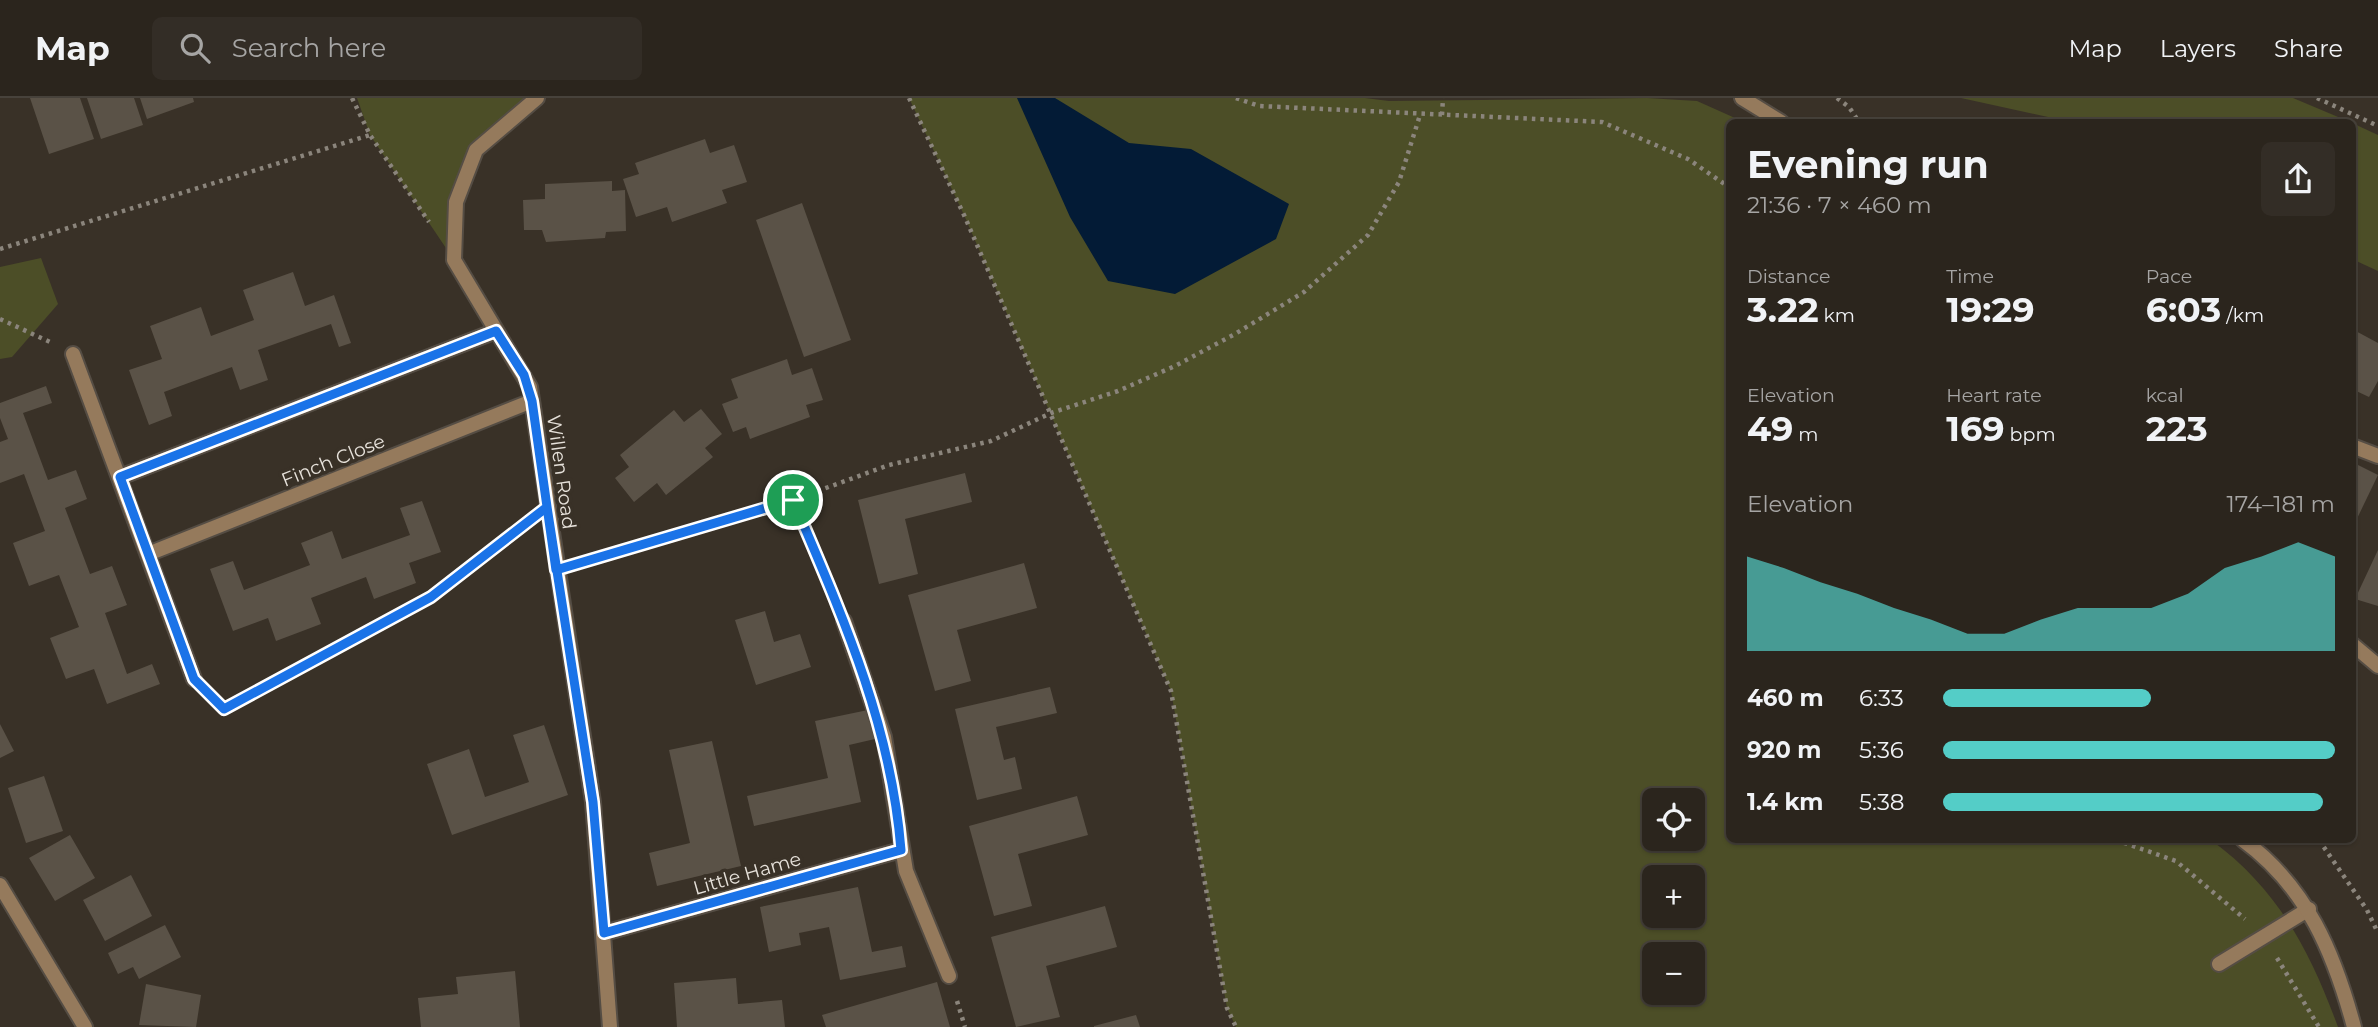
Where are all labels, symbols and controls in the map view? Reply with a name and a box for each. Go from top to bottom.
search box [152,17,642,80]
text: Map [35,28,110,68]
icon: search [176,29,214,67]
text: Search here [232,32,386,64]
text: Map [2068,34,2122,63]
text: Layers [2160,34,2236,63]
text: Share [2274,34,2343,63]
text: Evening run [1747,141,1989,188]
button: share [2261,142,2335,216]
text: 21:36 · 7 × 460 m [1747,191,1932,219]
text: Distance [1747,265,1830,288]
text: Time [1946,265,1994,288]
text: Pace [2146,265,2192,288]
text: 3.22 [1747,288,1819,331]
text: 19:29 [1946,288,2034,331]
text: 6:03 [2146,288,2221,331]
text: km [1819,304,1855,327]
text: /km [2221,304,2264,327]
text: Elevation [1747,384,1835,407]
text: Heart rate [1946,384,2042,407]
text: kcal [2146,384,2184,407]
text: 49 [1747,407,1793,450]
text: 169 [1946,407,2005,450]
text: 223 [2146,407,2208,450]
street label: Willen Road [542,413,581,531]
text: m [1793,423,1818,446]
text: bpm [2005,423,2056,446]
street label: Finch Close [278,429,388,492]
pin [763,470,823,530]
icon: arrive [774,481,812,519]
text: Elevation [1747,490,1853,518]
text: 174–181 m [2226,490,2335,518]
text: 460 m [1747,684,1824,712]
text: 6:33 [1859,684,1904,712]
text: 920 m [1747,736,1821,764]
text: 5:36 [1859,736,1904,764]
map controls [1642,788,1705,1005]
button: locate [1642,788,1705,851]
text: 1.4 km [1747,788,1824,816]
text: 5:38 [1859,788,1905,816]
street label: Little Hame [691,847,804,900]
button: + [1642,865,1705,928]
button: − [1642,942,1705,1005]

